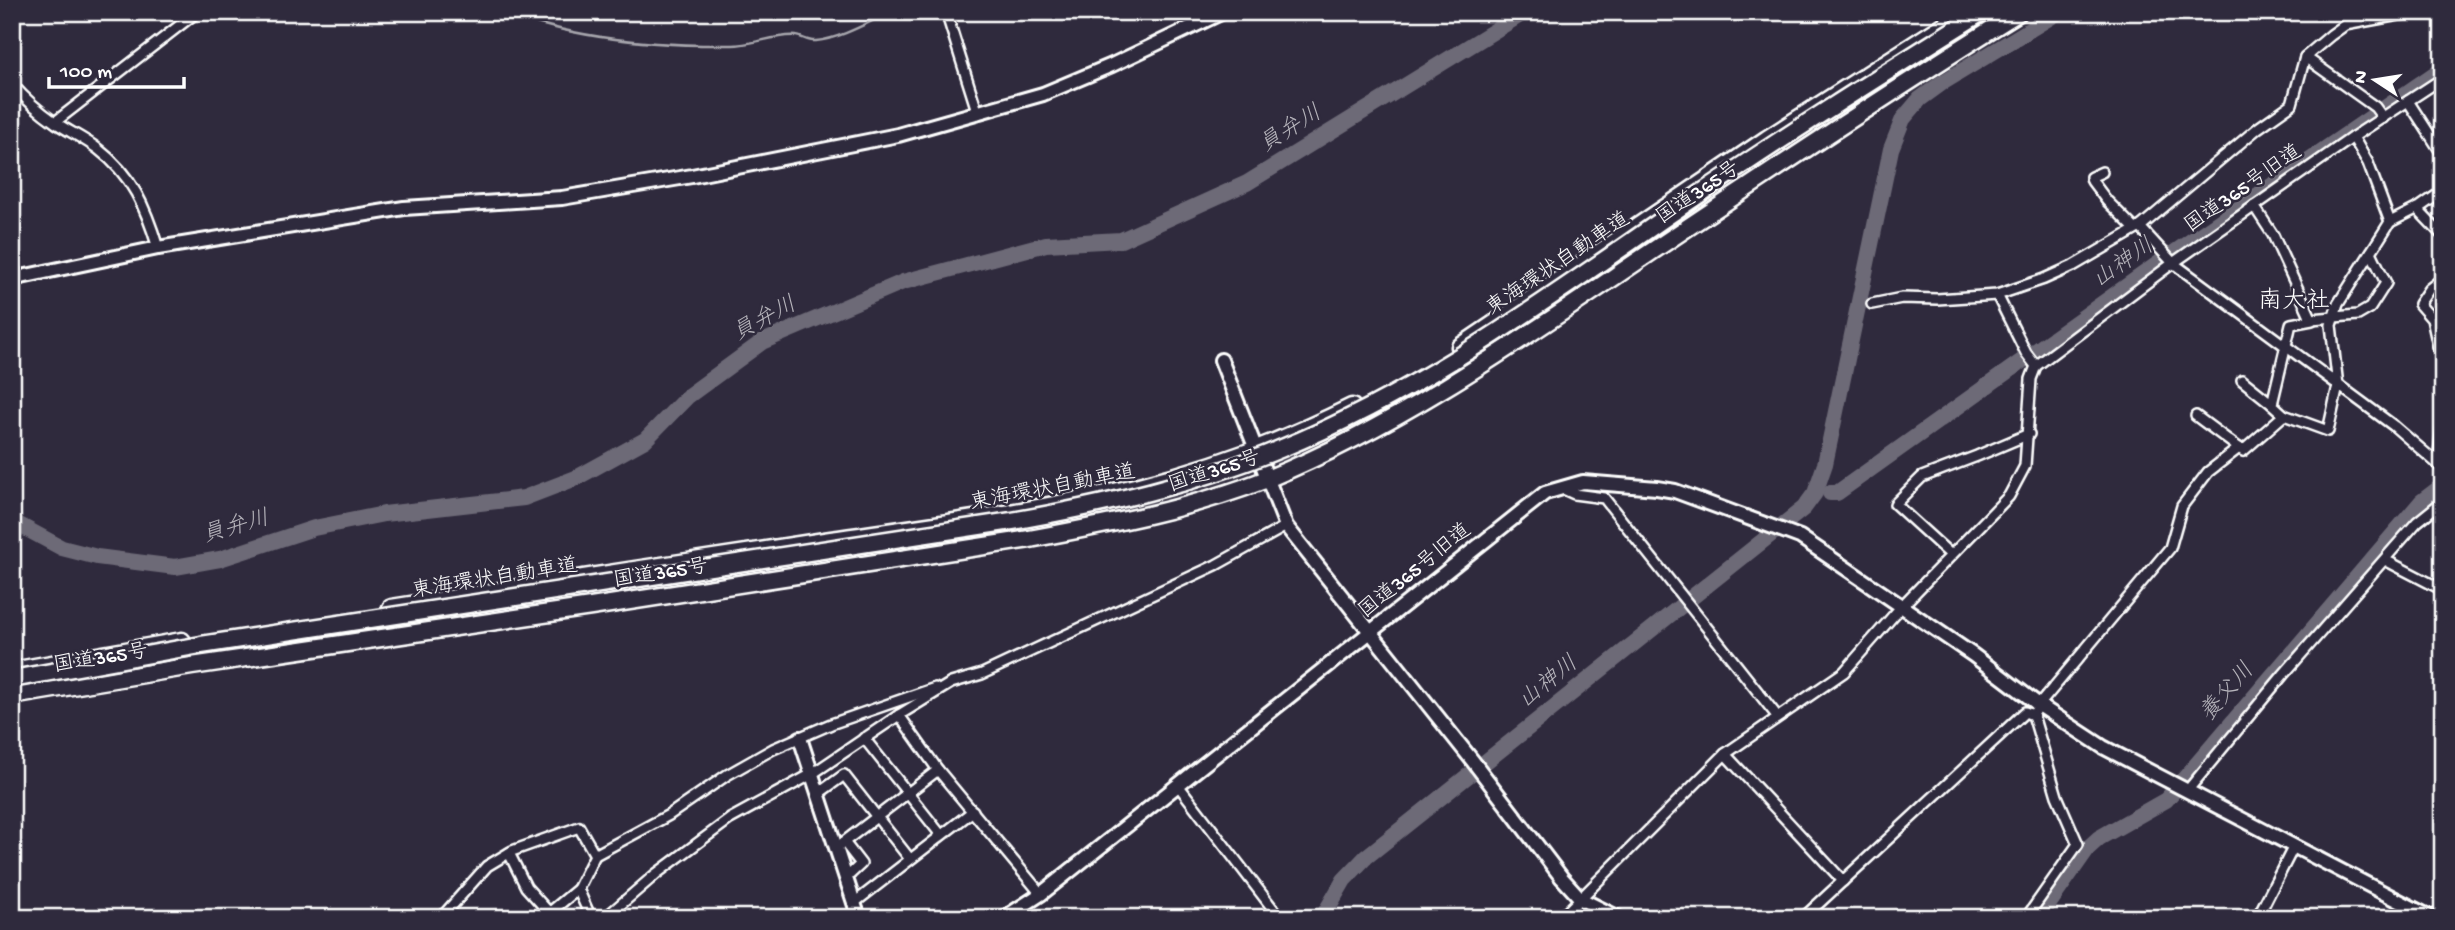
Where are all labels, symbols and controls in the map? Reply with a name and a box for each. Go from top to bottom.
scale bar [49,46,184,90]
north arrow [2340,46,2410,116]
text: 100 m [59,61,112,86]
text: N [2349,69,2374,86]
water label: 員弁川 [1254,99,1327,160]
street label: 国道365号旧道 [2180,139,2308,240]
street label: 国道365号 [1652,156,1746,231]
street label: 東海環状自動車道 [1481,206,1636,322]
water label: 山神川 [2087,232,2160,295]
district label: 南大社 [2258,287,2330,317]
water label: 員弁川 [728,291,802,348]
street label: 国道365号 [1165,445,1264,500]
street label: 東海環状自動車道 [968,459,1138,517]
water label: 員弁川 [199,505,273,550]
street label: 国道365号旧道 [1354,518,1477,625]
street label: 東海環状自動車道 [410,553,580,605]
street label: 国道365号 [612,554,710,595]
street label: 国道365号 [52,639,150,680]
water label: 山神川 [1513,650,1584,715]
water label: 養父川 [2194,657,2261,728]

